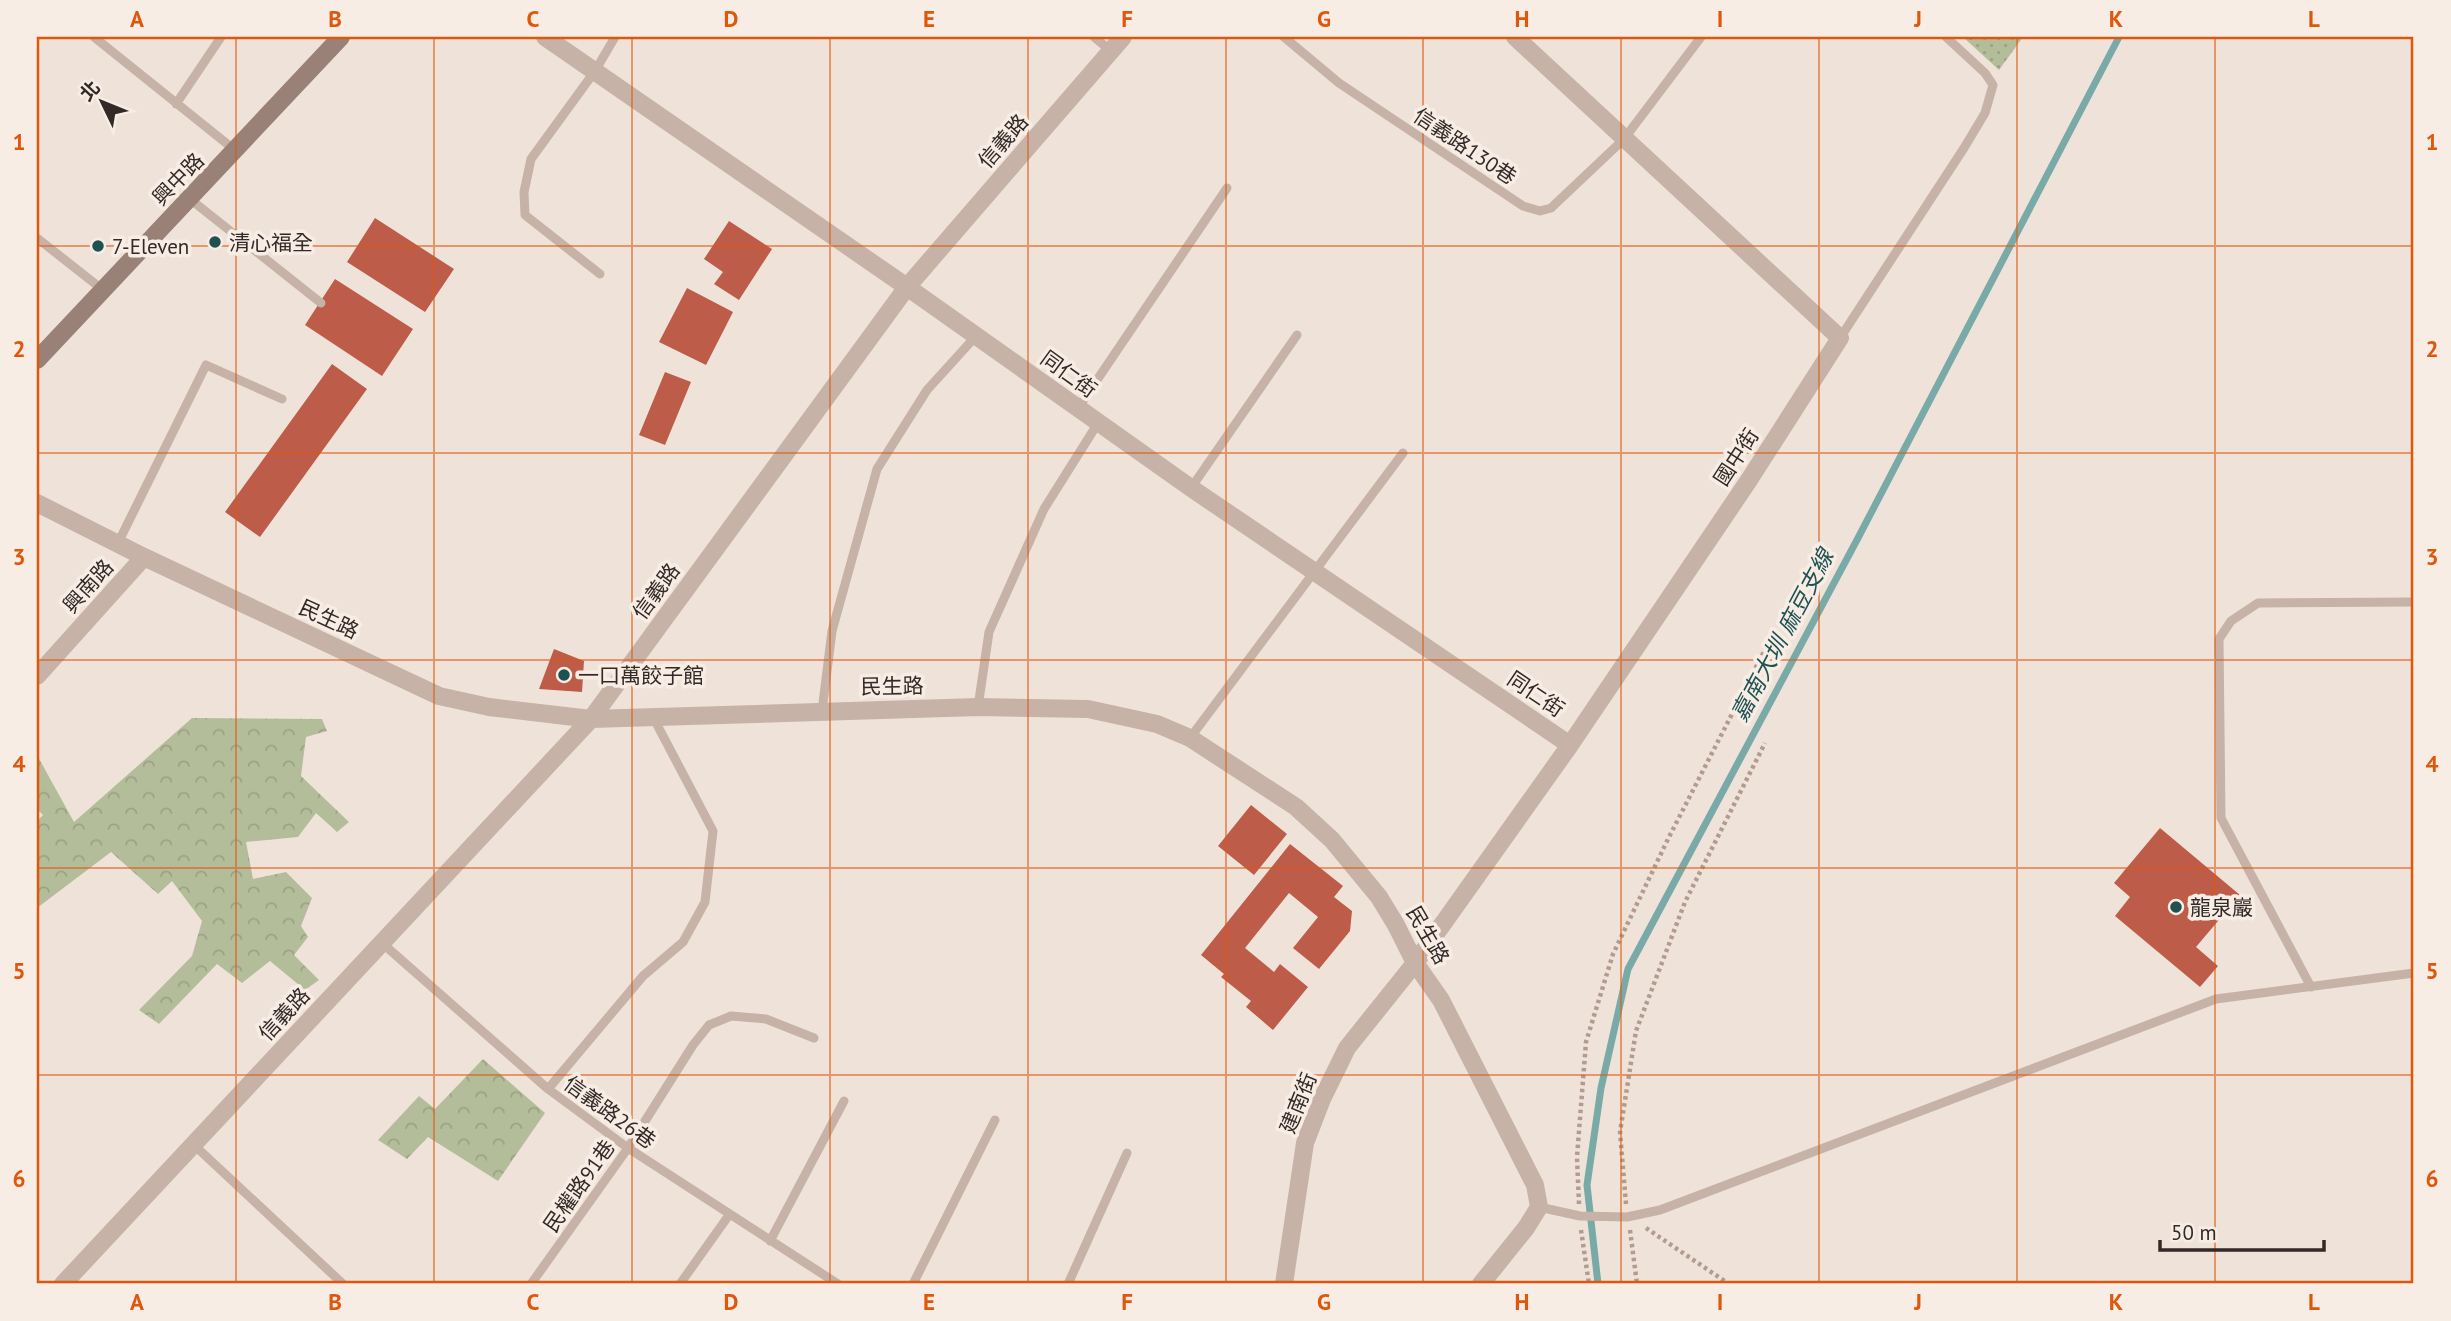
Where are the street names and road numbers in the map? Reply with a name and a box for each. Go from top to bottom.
street label: 信義路130巷 [1408,102,1522,190]
street label: 信義路 [972,108,1034,174]
street label: 興中路 [146,147,210,211]
street label: 同仁街 [1036,345,1102,403]
street label: 國中街 [1708,423,1764,491]
street label: 興南路 [57,554,119,618]
street label: 信義路 [627,558,685,624]
street label: 民生路 [295,593,363,645]
street label: 同仁街 [1502,665,1570,723]
street label: 民生路 [860,672,924,700]
street label: 民生路 [1401,901,1455,969]
street label: 信義路 [253,982,315,1046]
street label: 建南街 [1274,1069,1322,1137]
street label: 信義路26巷 [559,1070,661,1154]
street label: 民權路91巷 [537,1134,621,1238]

